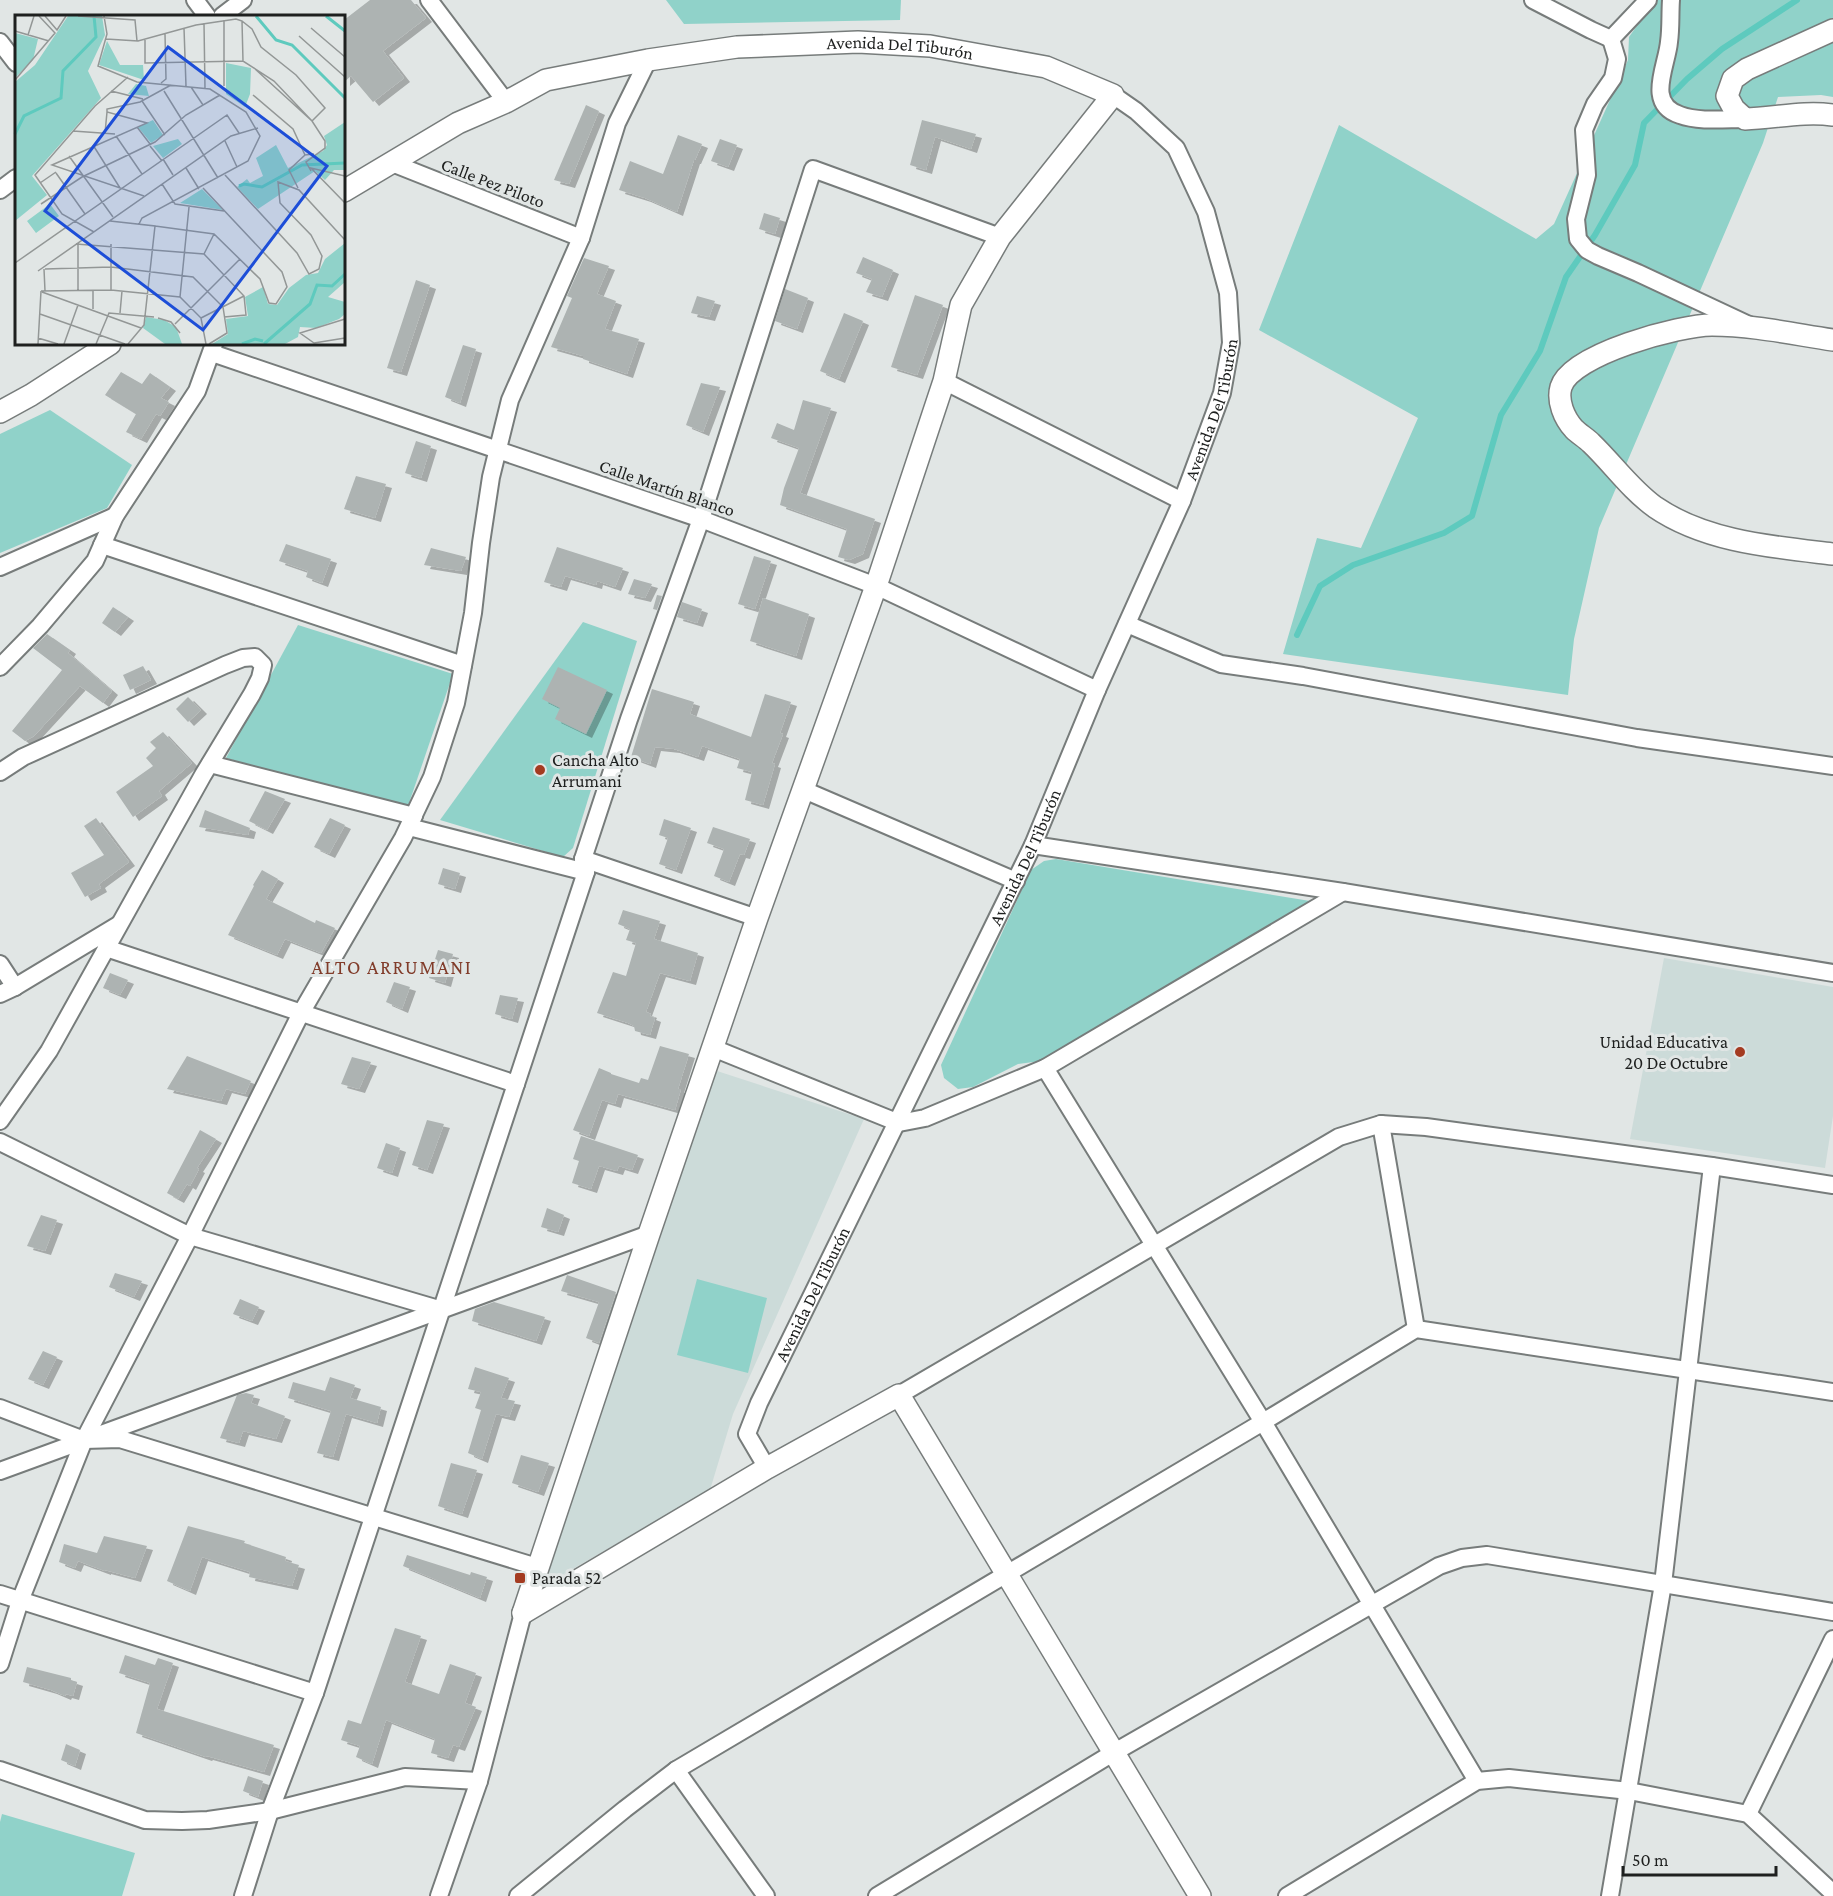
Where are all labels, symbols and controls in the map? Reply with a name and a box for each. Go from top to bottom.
inset map [15,15,345,345]
street label: Avenida Del Tiburón [826,32,975,64]
street label: Calle Pez Piloto [438,154,548,212]
street label: Avenida Del Tiburón [1181,336,1242,483]
street label: Calle Martín Blanco [597,455,737,521]
place label: Cancha Alto Arrumani [552,750,639,791]
marker: Cancha Alto Arrumani [533,763,547,777]
street label: Avenida Del Tiburón [985,786,1065,928]
district label: ALTO ARRUMANI [312,956,472,978]
place label: Unidad Educativa 20 De Octubre [1600,1032,1728,1073]
marker: Unidad Educativa 20 De Octubre [1733,1045,1747,1059]
street label: Avenida Del Tiburón [771,1223,854,1365]
place label: Parada 52 [532,1568,601,1588]
marker: Parada 52 [513,1571,527,1585]
scale bar [1623,1839,1776,1877]
text: 50 m [1632,1850,1669,1870]

